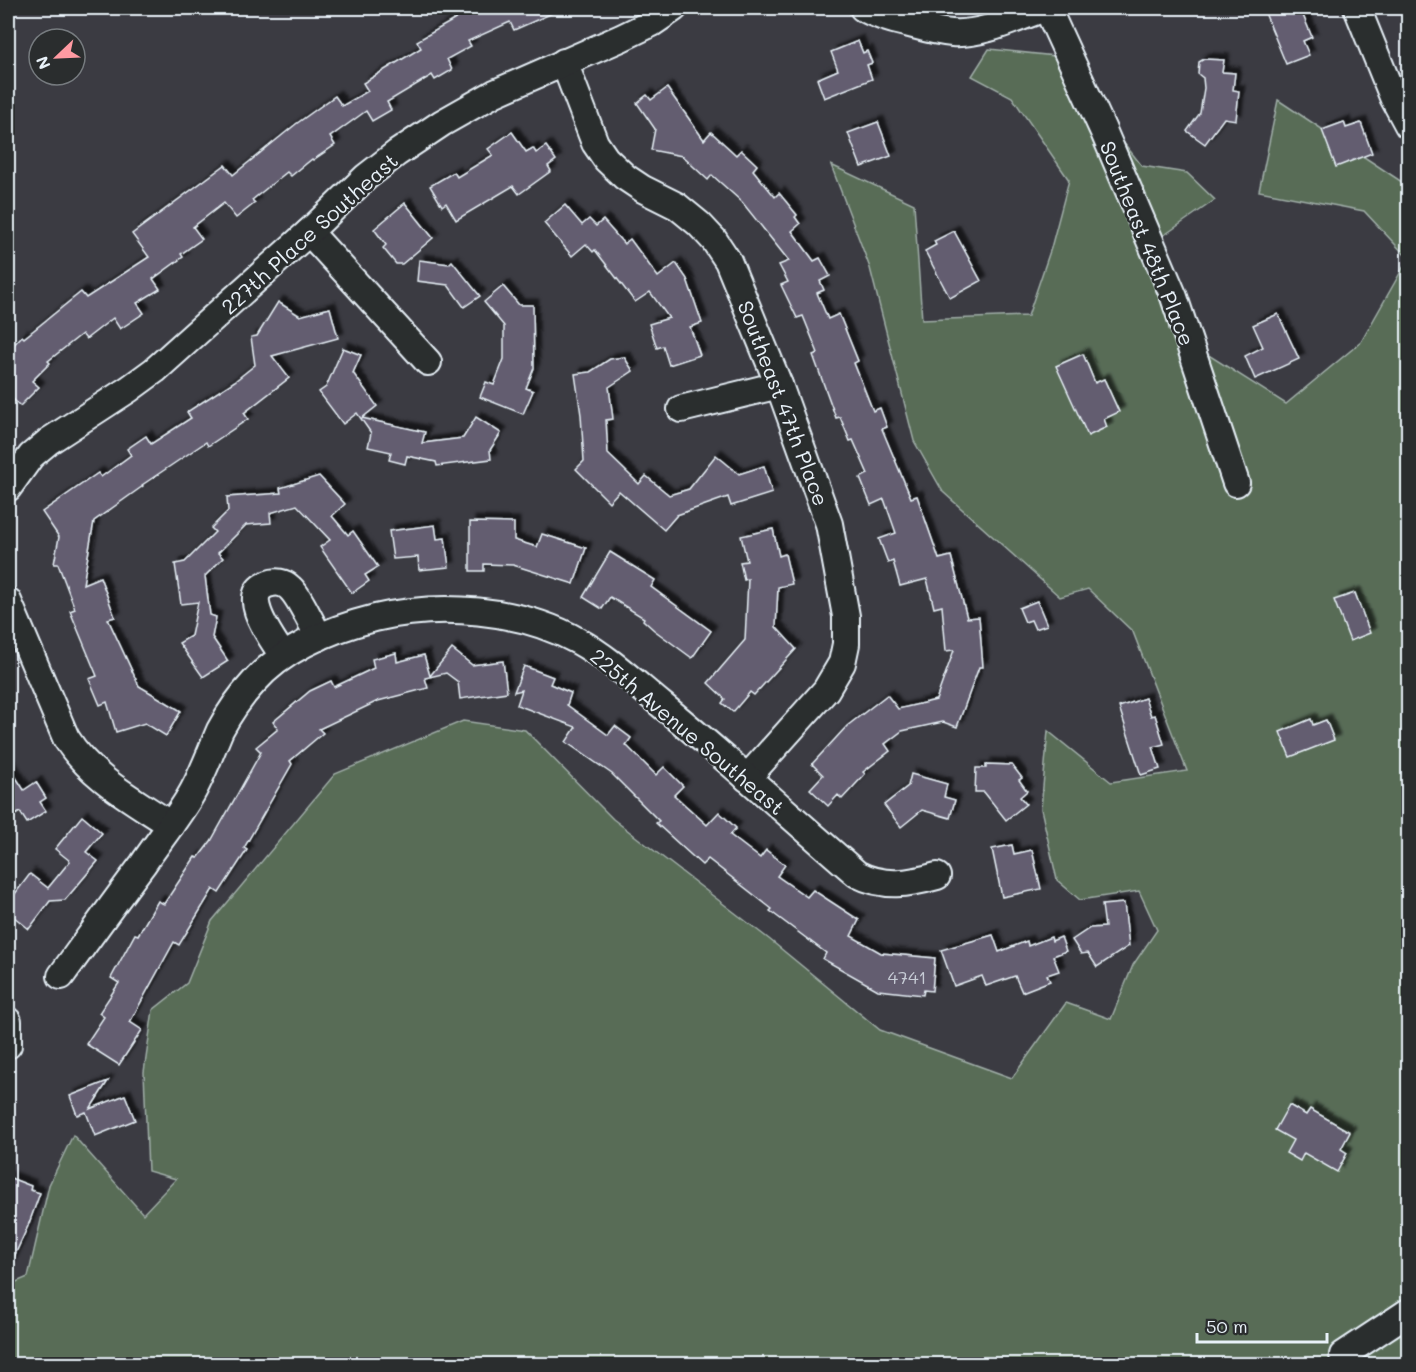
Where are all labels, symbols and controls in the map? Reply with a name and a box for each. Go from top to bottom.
north arrow [27,27,87,87]
text: N [31,53,55,73]
street label: Southeast 48th Place [1095,137,1201,349]
street label: 227th Place Southeast [215,147,403,319]
street label: Southeast 47th Place [732,297,836,509]
street label: 225th Avenue Southeast [585,642,791,820]
house number: 4741 [887,965,927,989]
scale bar [1197,1306,1328,1344]
text: 50 m [1206,1314,1248,1338]

